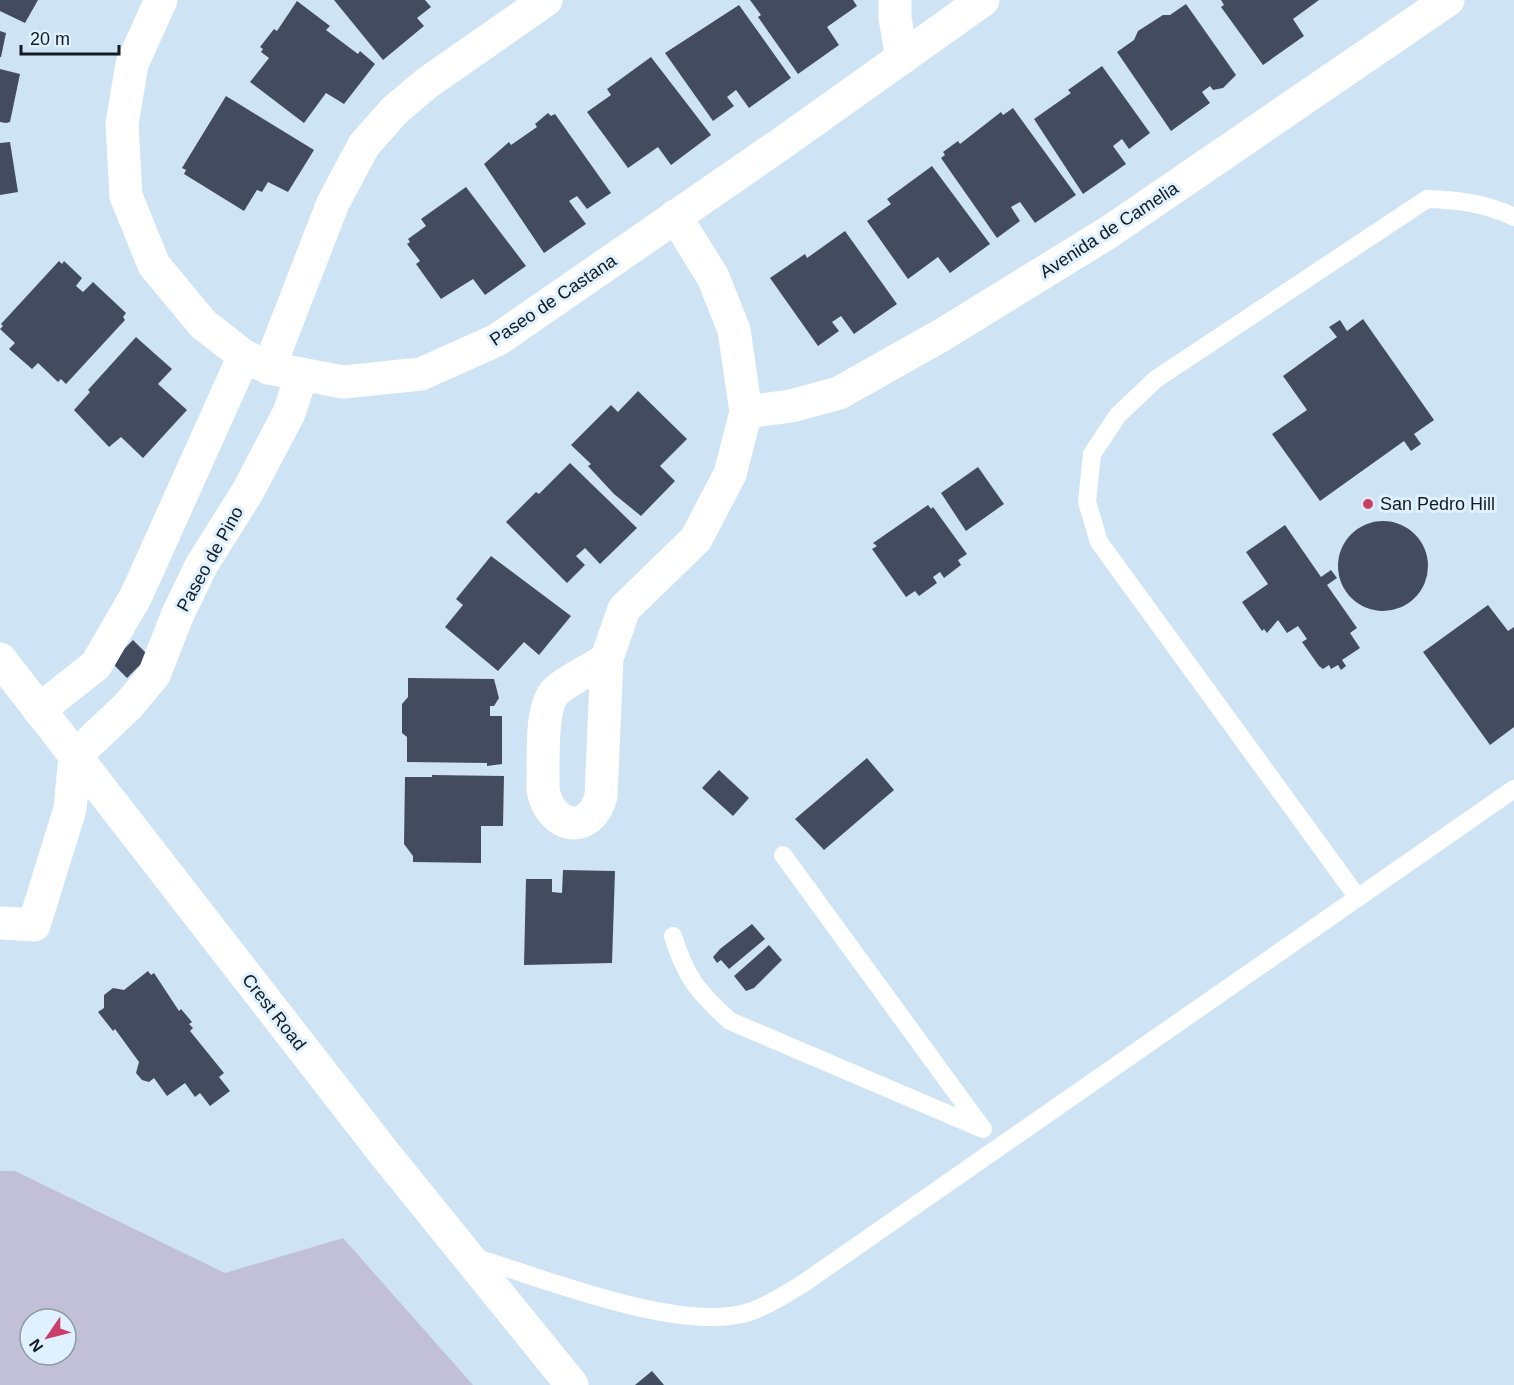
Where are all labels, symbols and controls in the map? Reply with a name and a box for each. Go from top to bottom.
scale bar [21,18,118,56]
text: 20 m [30,29,70,49]
street label: Avenida de Camelia [1036,177,1183,282]
street label: Paseo de Castana [486,250,621,350]
place label: San Pedro Hill [1380,494,1495,514]
marker: San Pedro Hill [1361,497,1375,511]
street label: Paseo de Pino [173,503,247,615]
street label: Crest Road [238,970,310,1054]
north arrow [18,1307,78,1367]
text: N [26,1336,46,1355]

